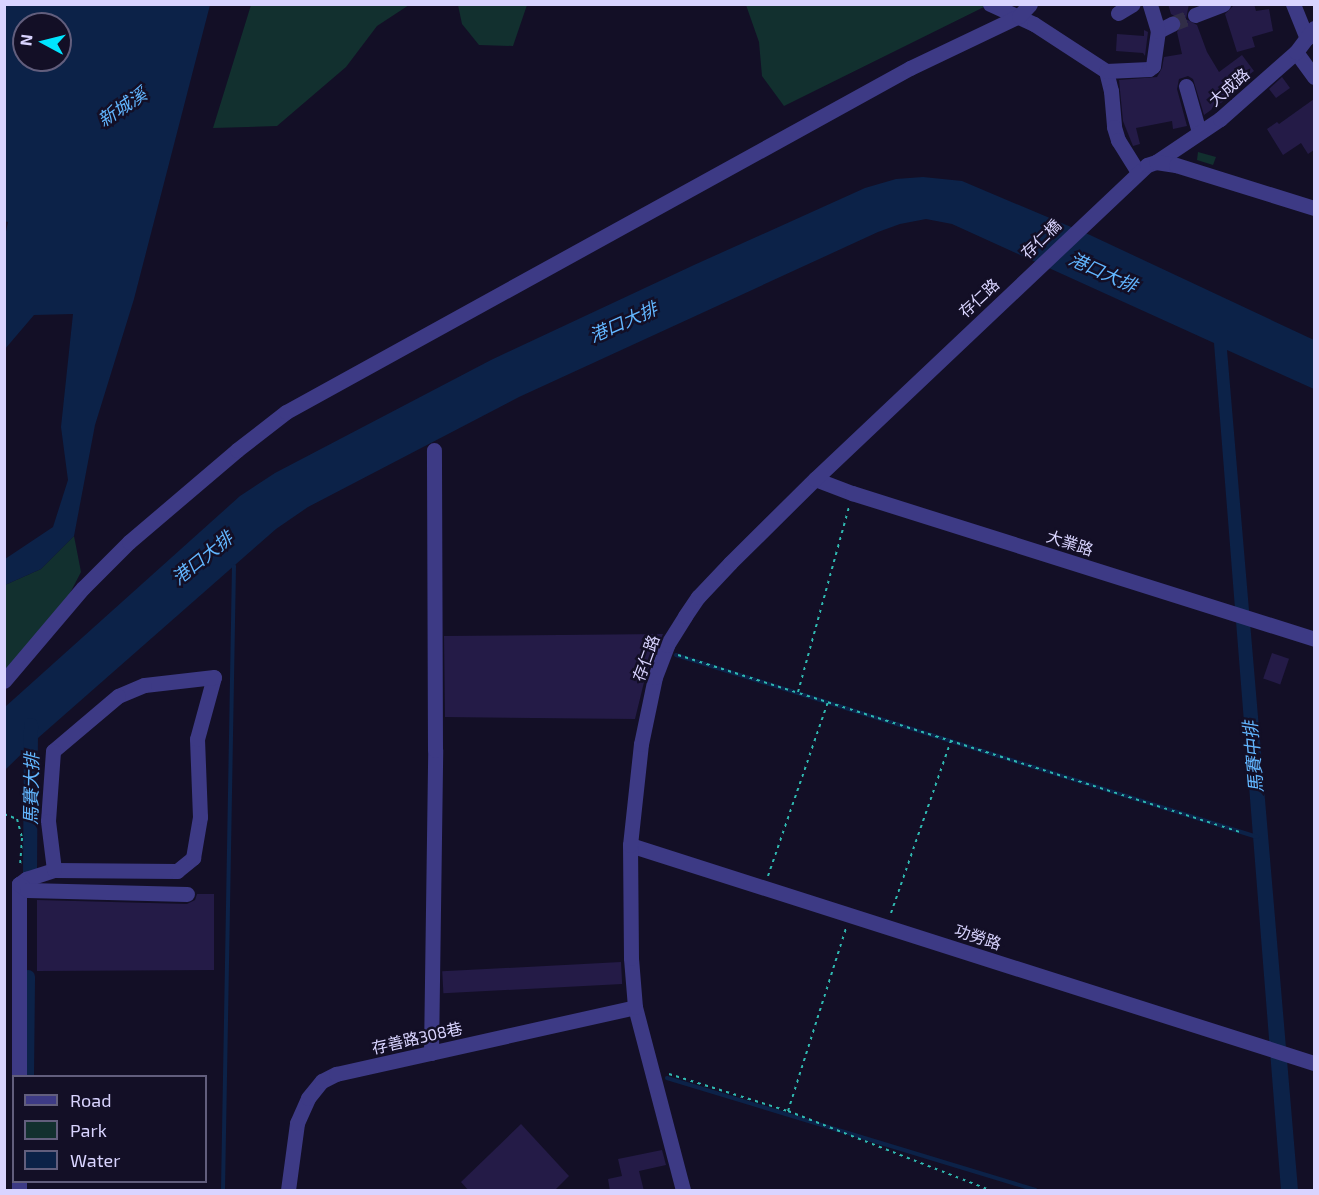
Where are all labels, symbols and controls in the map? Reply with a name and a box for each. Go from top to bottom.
north arrow [12,12,72,72]
text: N [15,33,36,47]
street label: 大成路 [1205,64,1253,110]
water label: 新城溪 [94,83,150,131]
street label: 存仁橋 [1017,215,1065,263]
water label: 港口大排 [1066,247,1140,297]
street label: 存仁路 [955,275,1003,321]
water label: 港口大排 [586,297,660,347]
street label: 大業路 [1044,526,1096,560]
water label: 港口大排 [167,527,237,589]
street label: 存仁路 [629,632,663,684]
water label: 馬賽中排 [1239,720,1267,794]
water label: 馬賽大排 [20,753,42,825]
street label: 功勞路 [952,920,1004,954]
street label: 存善路308巷 [370,1018,464,1058]
legend [12,1075,207,1183]
text: Road [70,1089,111,1111]
text: Park [70,1119,107,1141]
text: Water [70,1149,120,1171]

